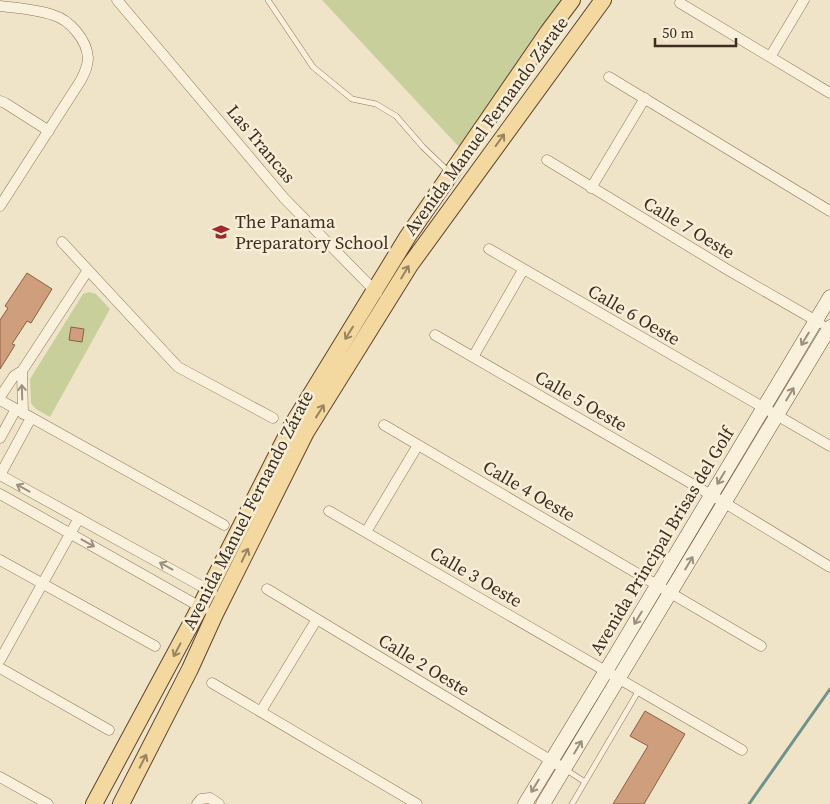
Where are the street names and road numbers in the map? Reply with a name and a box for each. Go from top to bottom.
street label: Avenida Manuel Fernando Zárate [398,11,574,240]
street label: Las Trancas [221,99,302,188]
street label: Calle 7 Oeste [639,190,740,265]
street label: Calle 6 Oeste [584,278,685,351]
street label: Calle 5 Oeste [531,364,632,437]
street label: Avenida Manuel Fernando Zárate [176,386,319,634]
street label: Avenida Principal Brisas del Golf [583,421,741,659]
street label: Calle 4 Oeste [479,454,580,527]
street label: Calle 3 Oeste [426,540,527,613]
street label: Calle 2 Oeste [374,627,475,702]

